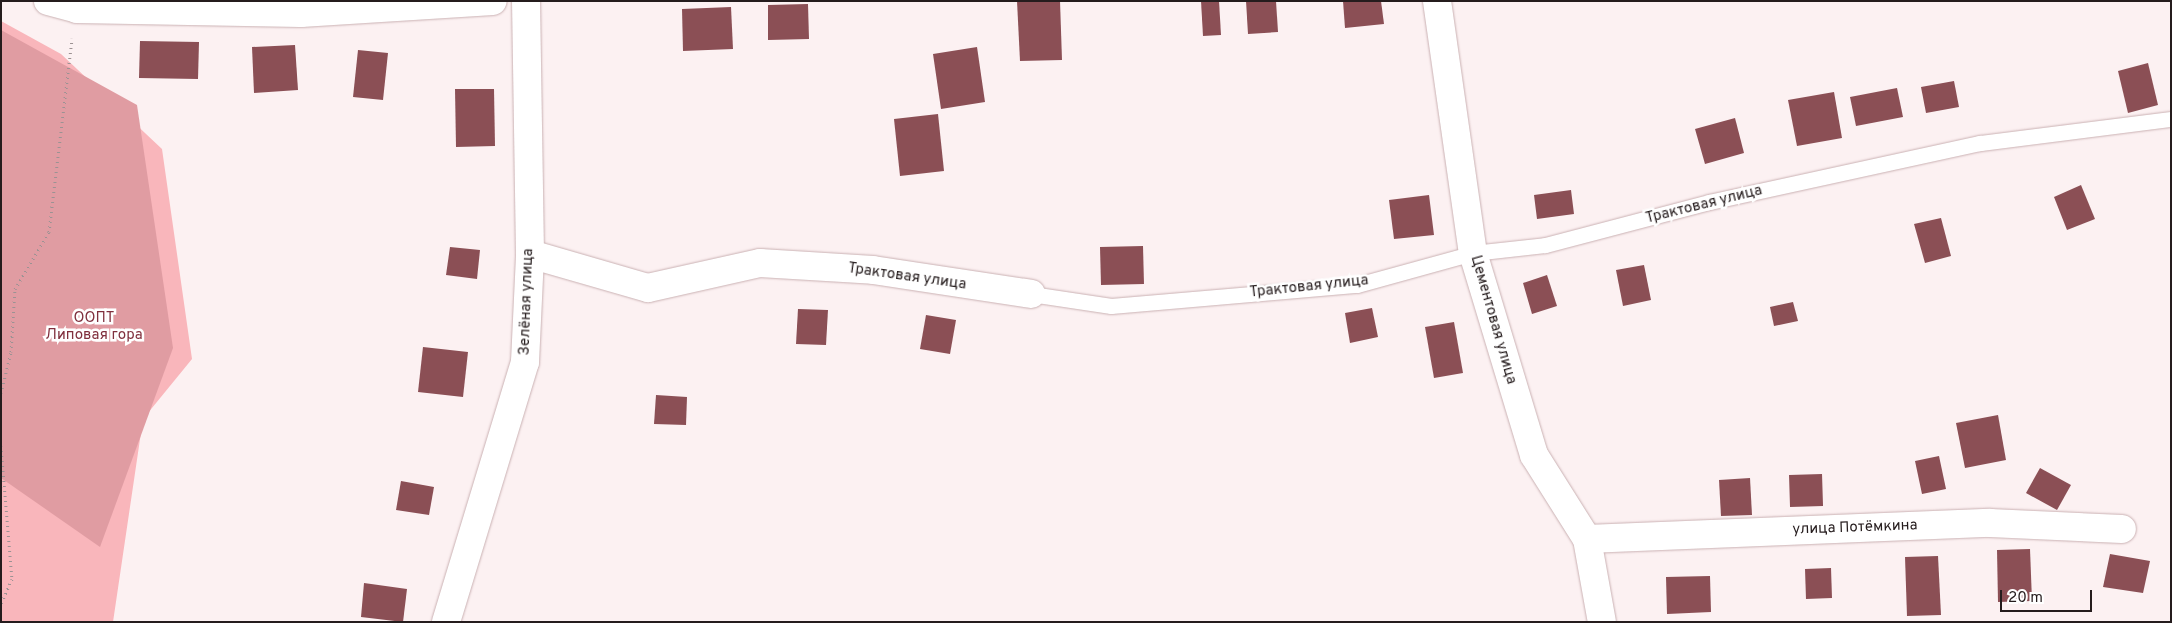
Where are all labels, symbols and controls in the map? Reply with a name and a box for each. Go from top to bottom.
street label: Трактовая улица [1644,182,1764,228]
street label: Зелёная улица [516,248,538,356]
street label: Цементовая улица [1466,253,1520,387]
street label: Трактовая улица [847,260,967,294]
street label: Трактовая улица [1249,272,1369,302]
park label: ООПТ Липовая гора [45,309,143,344]
street label: улица Потёмкина [1792,517,1918,539]
scale bar [2002,580,2094,612]
text: 20 m [2008,589,2043,608]

